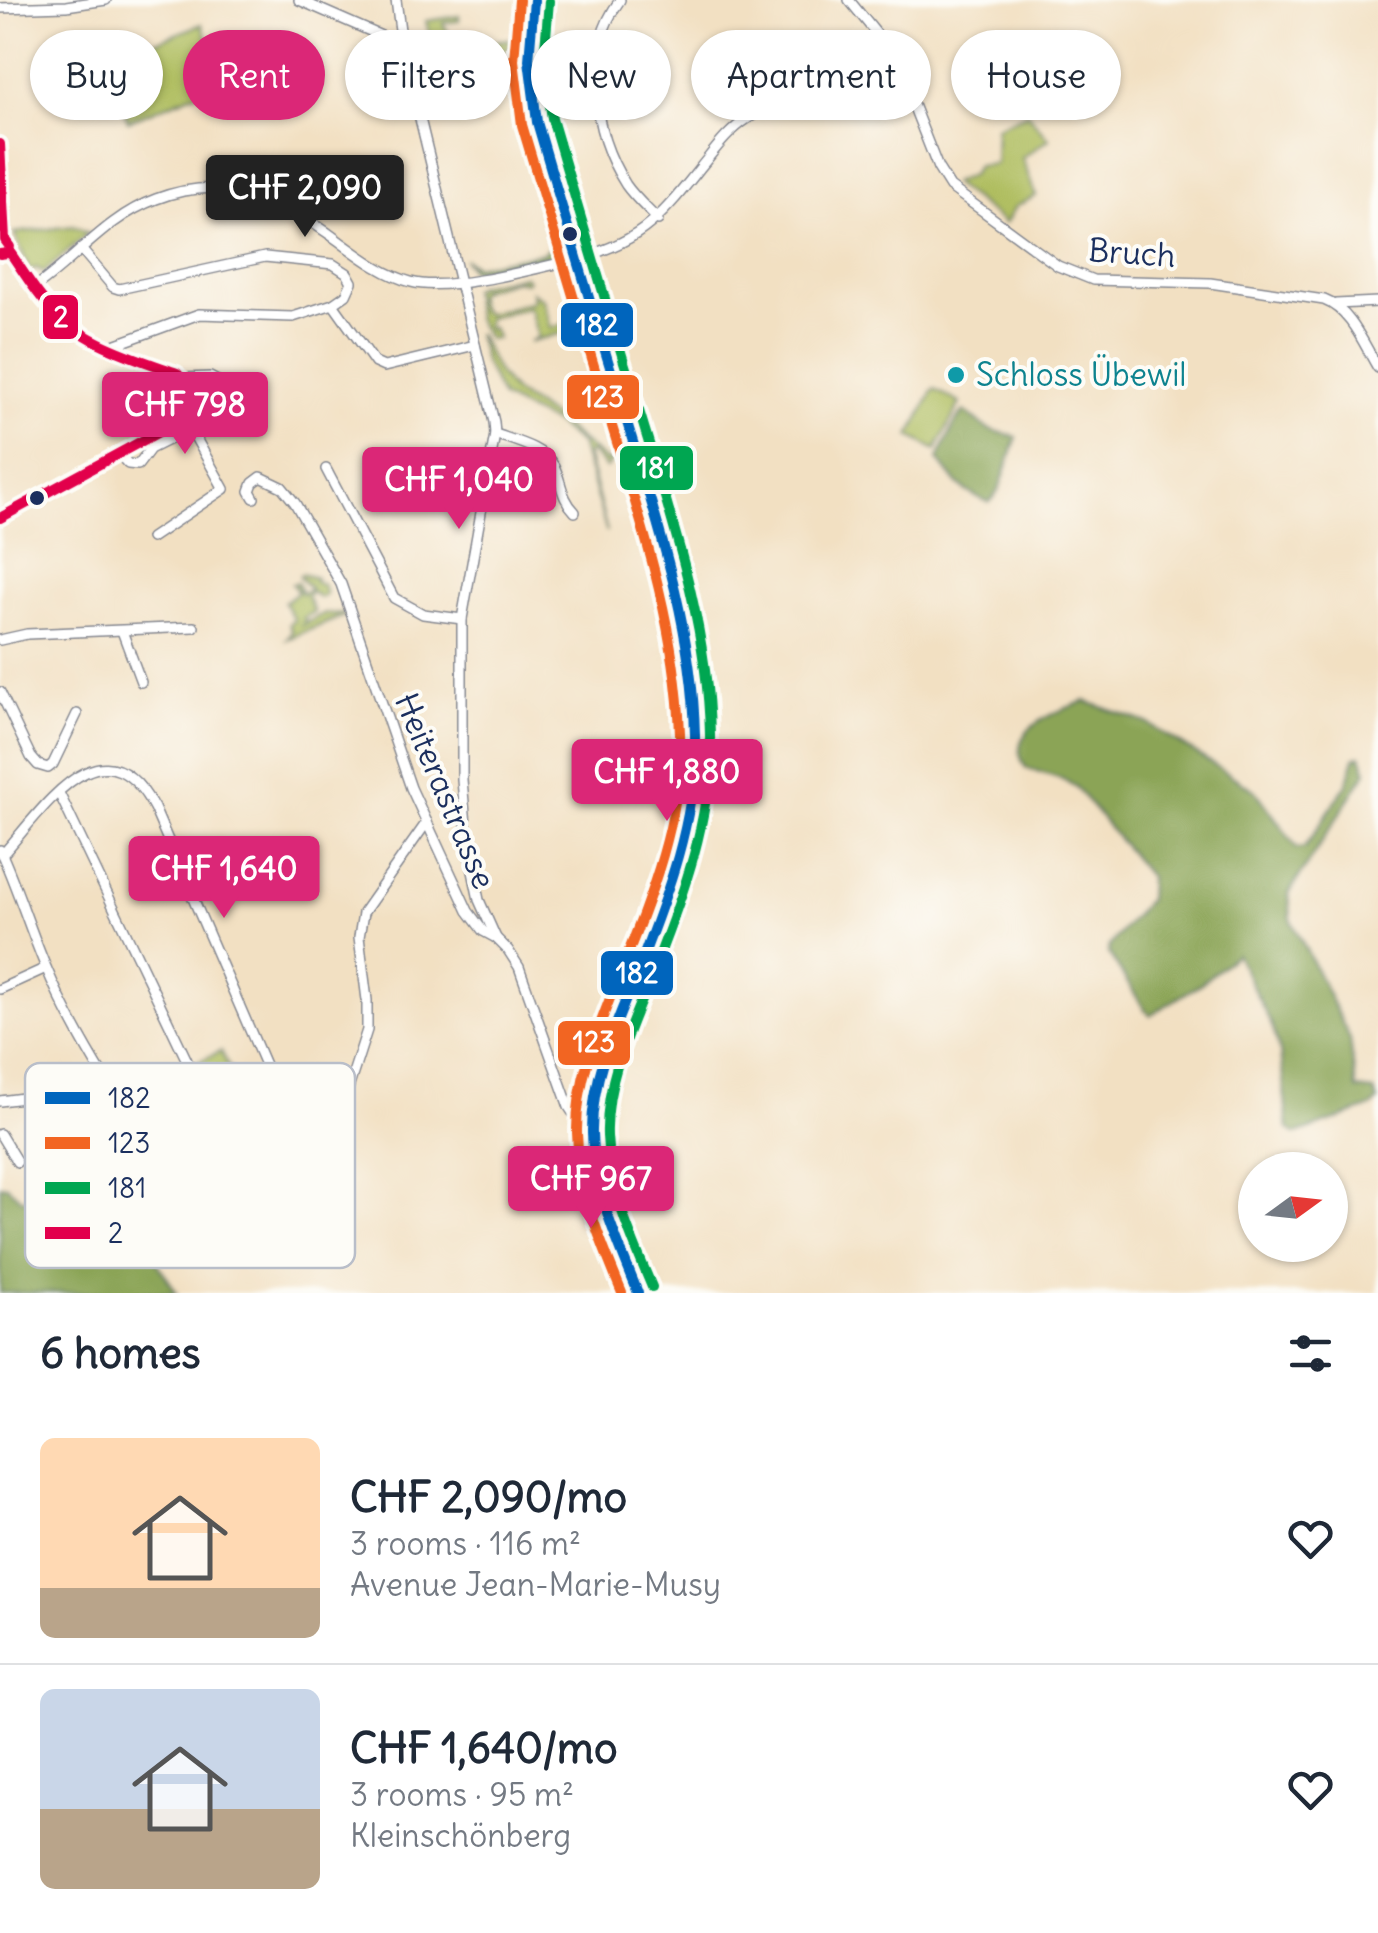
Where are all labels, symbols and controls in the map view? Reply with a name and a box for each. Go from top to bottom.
chip: Buy [30,30,163,120]
chip: Rent [183,30,325,120]
chip: Filters [345,30,511,120]
chip: New [531,30,671,120]
chip: Apartment [691,30,931,120]
chip: House [951,30,1121,120]
pin: CHF 2,090 [191,155,419,240]
text: CHF 2,090 [228,167,382,208]
unlabelled marker [560,224,580,244]
street label: Bruch [1087,229,1177,276]
line badge: 2 [41,293,80,341]
text: 2 [53,299,69,335]
line badge: 182 [559,301,635,349]
text: 182 [576,307,618,343]
place label: Schloss Übewil [976,354,1187,395]
marker: Schloss Übewil [945,364,967,386]
pin: CHF 798 [93,372,277,457]
line badge: 123 [565,373,641,421]
text: 123 [582,379,624,415]
text: CHF 798 [124,384,246,425]
line badge: 181 [618,444,695,492]
pin: CHF 1,040 [345,447,573,532]
text: 181 [637,450,675,486]
text: CHF 1,040 [384,459,534,500]
unlabelled marker [27,488,47,508]
street label: Heiterastrasse [386,687,505,895]
pin: CHF 1,880 [553,739,781,824]
text: CHF 1,880 [594,751,740,792]
pin: CHF 1,640 [110,836,338,921]
text: CHF 1,640 [151,848,297,889]
line badge: 182 [599,949,675,997]
text: 182 [616,955,658,991]
line badge: 123 [556,1019,632,1067]
text: 123 [573,1024,615,1060]
legend [25,1063,355,1268]
text: 182 [108,1080,151,1116]
text: 123 [108,1125,150,1161]
pin: CHF 967 [499,1146,683,1231]
north arrow [1238,1152,1348,1262]
map controls [1238,1152,1348,1262]
text: CHF 967 [530,1158,652,1199]
text: 181 [108,1170,146,1206]
text: 2 [108,1215,123,1251]
icon: filters [1283,1326,1338,1381]
text: 6 homes [40,1327,201,1379]
text: CHF 2,090/mo [350,1471,627,1523]
icon: home [120,1478,240,1598]
icon: heart [1283,1511,1338,1566]
text: 3 rooms · 116 m² [350,1523,581,1564]
text: Avenue Jean-Marie-Musy [350,1564,721,1605]
text: CHF 1,640/mo [350,1722,618,1774]
icon: home [120,1729,240,1849]
icon: heart [1283,1762,1338,1817]
text: 3 rooms · 95 m² [350,1774,574,1815]
text: Kleinschönberg [350,1815,571,1856]

